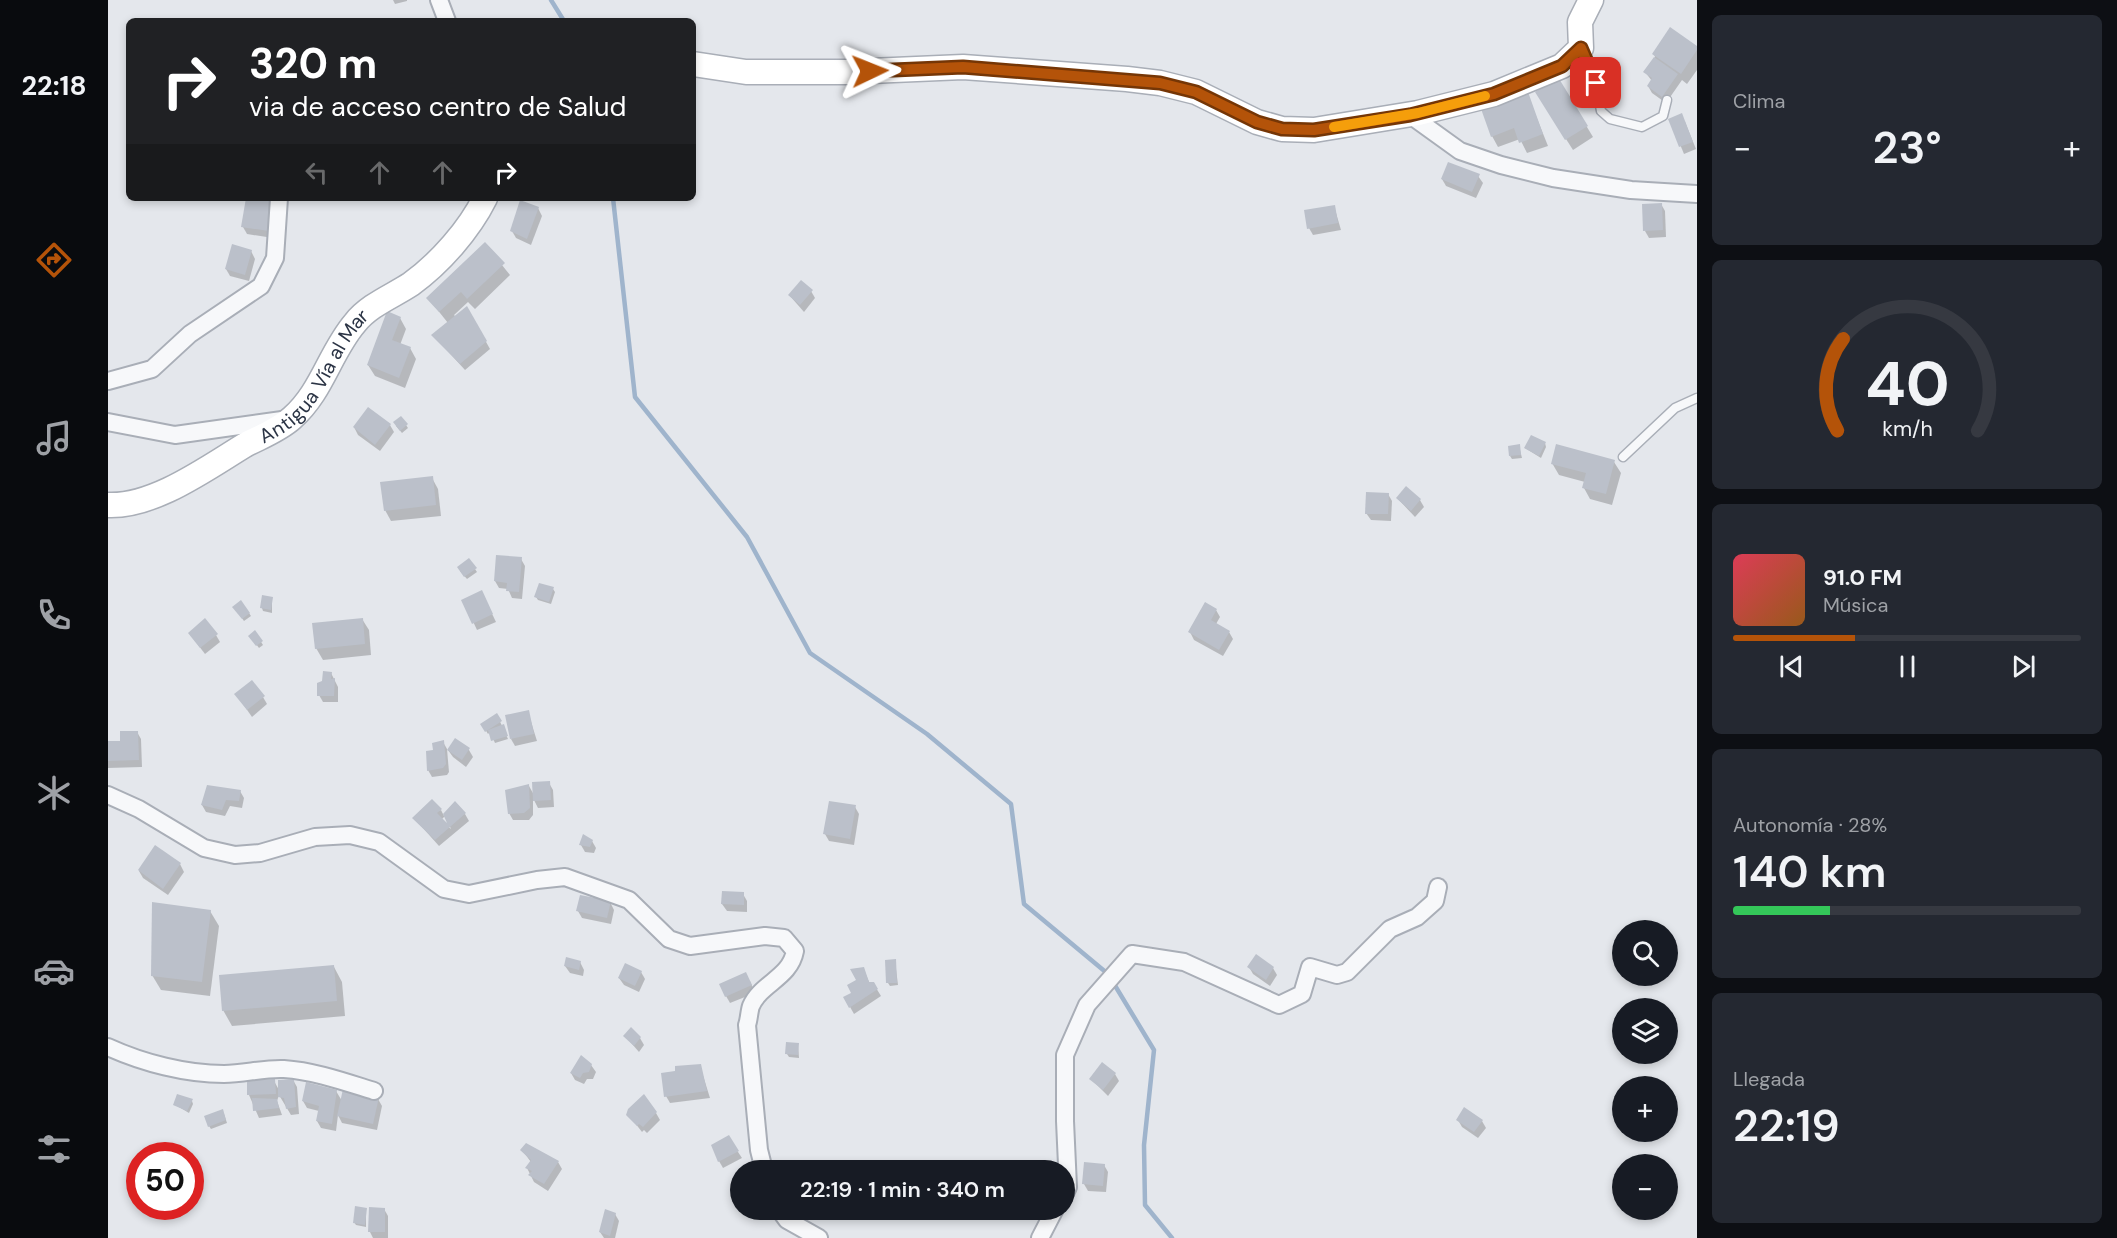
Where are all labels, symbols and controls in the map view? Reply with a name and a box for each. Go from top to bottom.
text: 320 m [249,36,377,91]
position arrow [838,39,902,103]
icon: right [150,42,228,120]
pin [1570,57,1621,108]
icon: arrive [1579,66,1612,99]
text: 22:18 [22,68,86,103]
text: Clima [1733,88,1785,114]
text: via de acceso centro de Salud [249,89,626,124]
text: 23° [1873,118,1942,177]
text: − [1733,126,1751,169]
text: + [2063,126,2081,169]
icon: left [300,156,333,189]
icon: ahead [363,156,396,189]
icon: ahead [426,156,459,189]
icon: right [489,156,522,189]
icon: directions [33,239,75,281]
street label: Antigua Vía al Mar [255,303,374,449]
text: 40 [1865,344,1949,425]
text: km/h [1882,416,1932,444]
icon: music [33,417,75,459]
text: 91.0 FM [1823,563,1902,592]
text: Música [1823,592,1888,618]
icon: phone [33,594,75,636]
icon: previous [1775,650,1808,683]
icon: pause [1891,650,1924,683]
icon: next [2007,650,2040,683]
icon: climate [33,772,75,814]
text: Autonomía · 28% [1733,812,1887,838]
text: 140 km [1733,842,1886,901]
map controls [1612,920,1678,1220]
button: search [1612,920,1678,986]
icon: car [33,950,75,992]
button: layers [1612,998,1678,1064]
text: Llegada [1733,1066,1805,1092]
button: + [1612,1076,1678,1142]
text: 22:19 [1733,1096,1840,1155]
icon: filters [33,1128,75,1170]
speed limit sign: 50 [126,1142,204,1220]
button: − [1612,1154,1678,1220]
text: 22:19 · 1 min · 340 m [800,1175,1005,1204]

